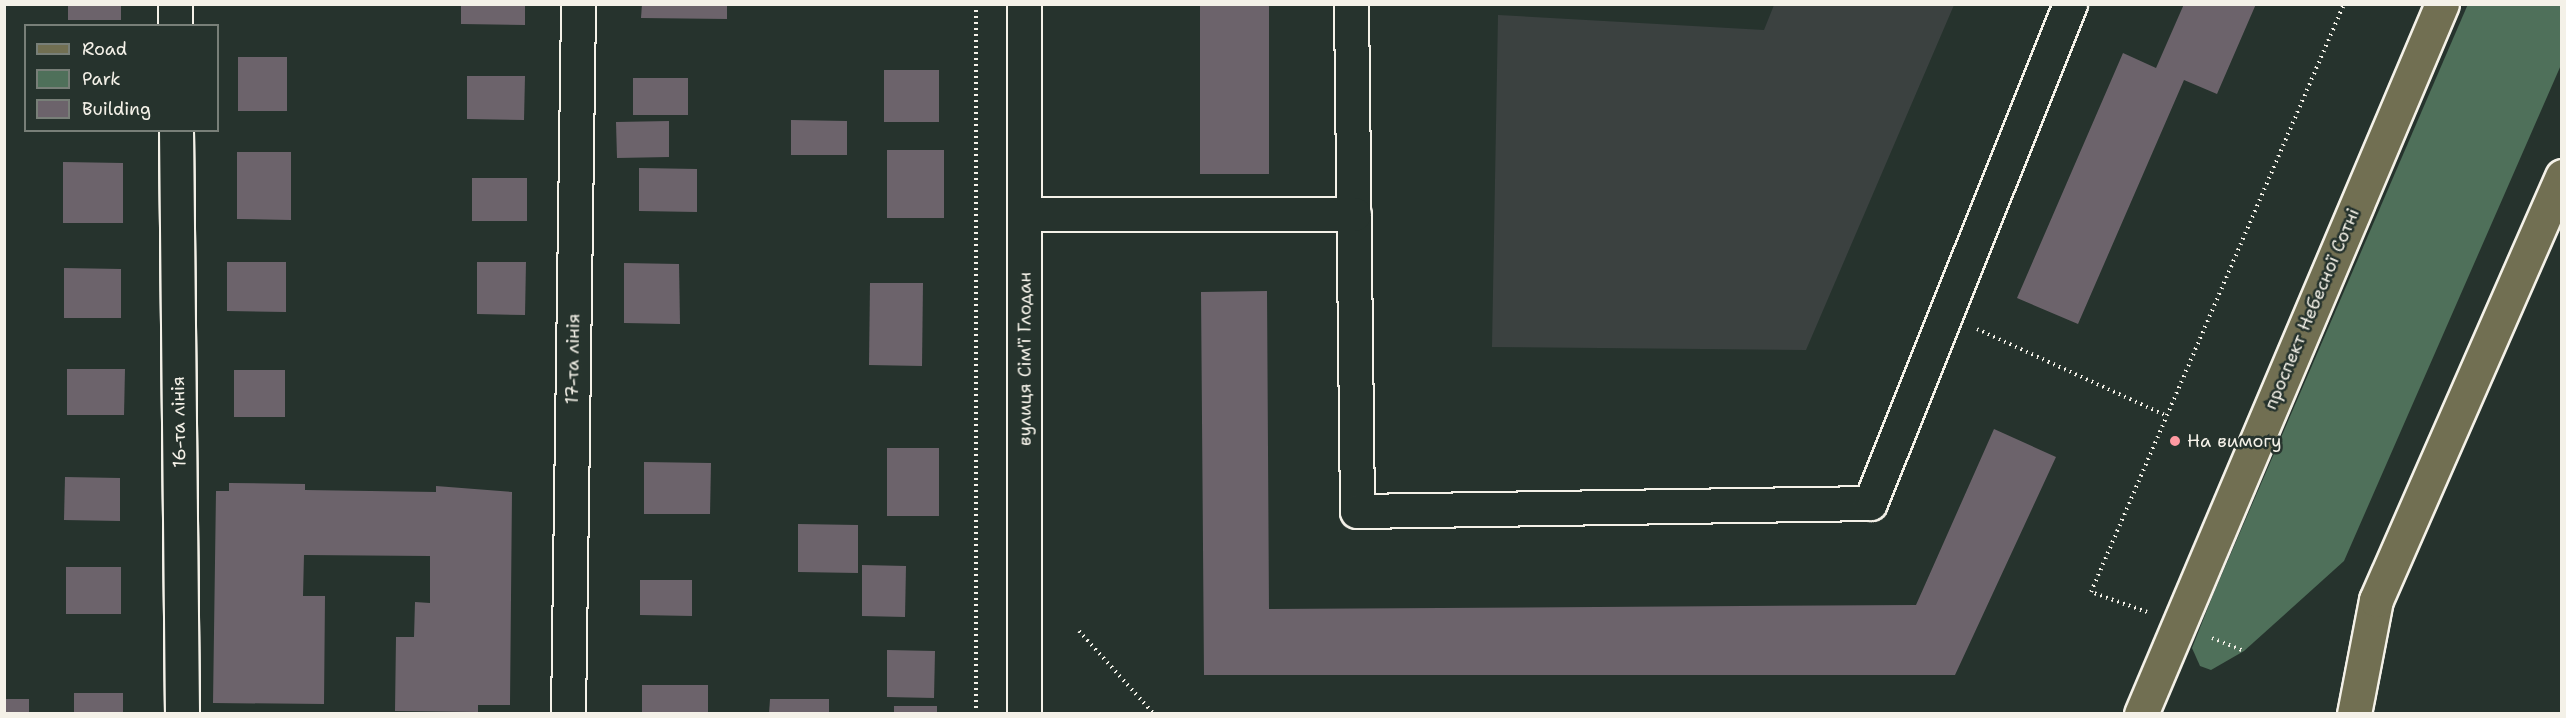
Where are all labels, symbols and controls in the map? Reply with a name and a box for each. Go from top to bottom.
legend [24,24,219,132]
text: Road [82,37,127,61]
text: Park [82,67,121,91]
text: Building [82,97,151,121]
street label: проспект Небесної Сотні [2260,205,2364,413]
street label: вулиця Сім'ї Глодан [1014,272,1036,446]
street label: 17-та лінія [561,313,585,405]
street label: 16-та лінія [167,376,191,468]
place label: На вимогу [2187,430,2282,452]
marker: На вимогу [2168,434,2182,448]

